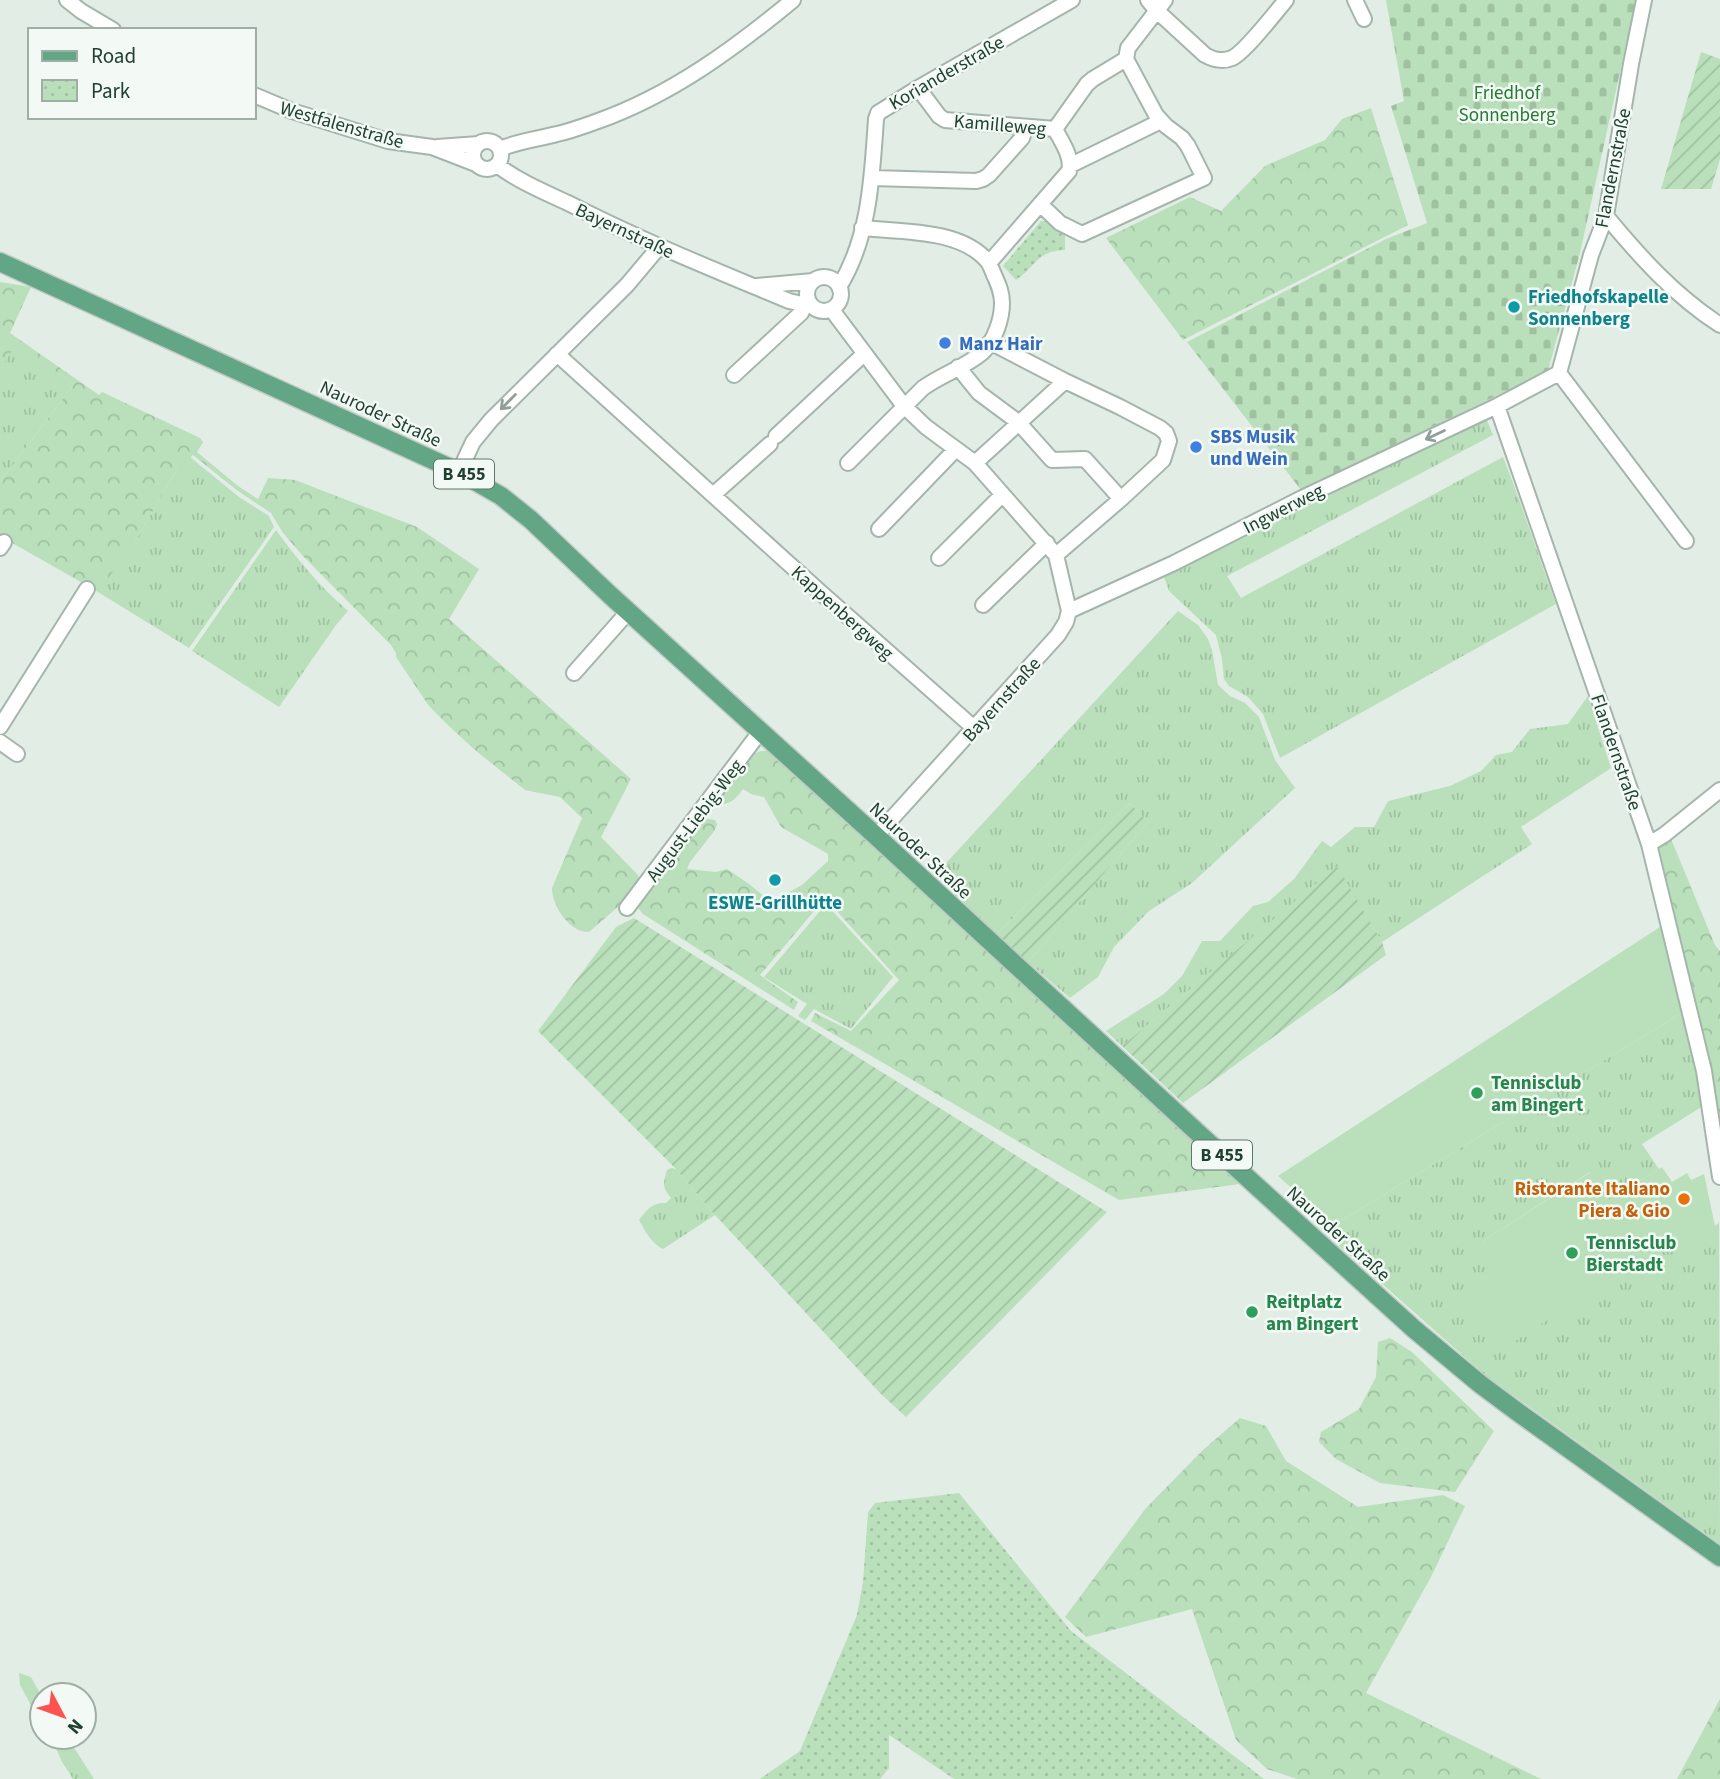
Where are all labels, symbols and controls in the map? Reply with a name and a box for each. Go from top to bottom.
legend [28,28,256,119]
street label: Korianderstraße [884,29,1009,117]
text: Road [91,41,136,71]
text: Park [91,76,131,106]
park label: Friedhof Sonnenberg [1459,80,1556,129]
street label: Westfalenstraße [276,95,407,156]
street label: Flandernstraße [1589,106,1638,230]
street label: Kamilleweg [953,108,1048,143]
street label: Bayernstraße [571,197,678,266]
place label: Friedhofskapelle Sonnenberg [1528,284,1669,333]
marker: Friedhofskapelle Sonnenberg [1506,299,1522,315]
place label: Manz Hair [959,331,1043,358]
marker: Manz Hair [937,335,953,351]
street label: Nauroder Straße [315,374,446,454]
one-way arrow [500,393,517,410]
place label: SBS Musik und Wein [1210,424,1296,473]
one-way arrow [1425,429,1446,442]
marker: SBS Musik und Wein [1188,439,1204,455]
road number: B 455 [434,460,494,488]
street label: Ingwerweg [1239,477,1329,541]
street label: Kappenbergweg [785,560,900,667]
street label: Bayernstraße [957,652,1048,748]
street label: Flandernstraße [1583,691,1648,814]
street label: August-Liebig-Weg [640,754,751,888]
street label: Nauroder Straße [863,796,977,906]
marker: ESWE-Grillhütte [767,872,783,888]
place label: ESWE-Grillhütte [708,890,842,917]
place label: Tennisclub am Bingert [1491,1070,1583,1119]
marker: Tennisclub am Bingert [1469,1085,1485,1101]
road number: B 455 [1192,1140,1252,1170]
place label: Ristorante Italiano Piera & Gio [1514,1176,1670,1225]
street label: Nauroder Straße [1280,1180,1396,1288]
marker: Ristorante Italiano Piera & Gio [1676,1191,1692,1207]
place label: Tennisclub Bierstadt [1586,1230,1676,1279]
marker: Tennisclub Bierstadt [1564,1245,1580,1261]
place label: Reitplatz am Bingert [1266,1289,1358,1338]
marker: Reitplatz am Bingert [1244,1304,1260,1320]
north arrow [28,1681,98,1751]
text: N [60,1713,89,1740]

